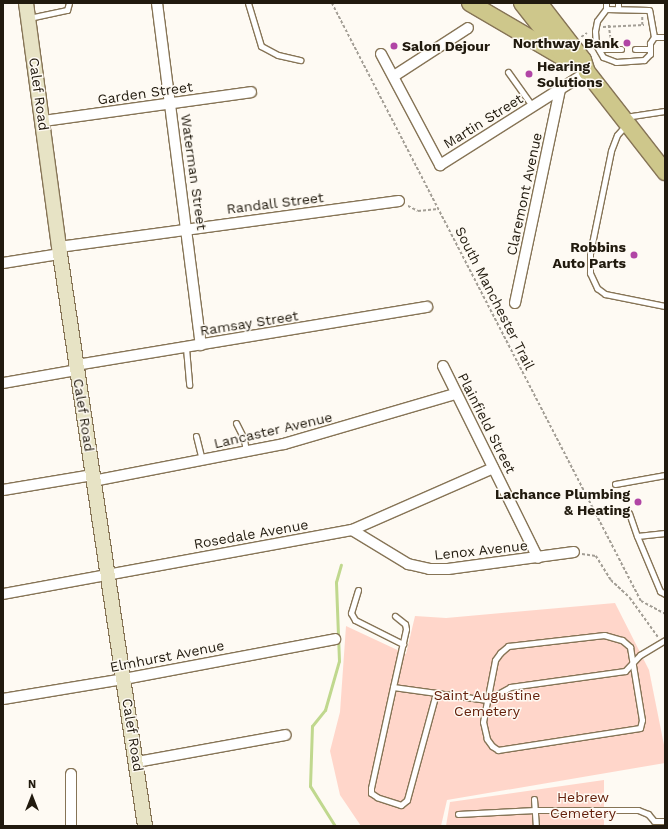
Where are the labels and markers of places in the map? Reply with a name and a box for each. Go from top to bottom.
place label: Northway Bank [512,35,619,51]
place label: Salon Dejour [402,38,490,54]
marker: Northway Bank [622,38,632,48]
marker: Salon Dejour [389,41,399,51]
place label: Hearing Solutions [537,58,602,90]
marker: Hearing Solutions [524,69,534,79]
place label: Robbins Auto Parts [553,239,626,272]
marker: Robbins Auto Parts [629,250,639,260]
place label: Lachance Plumbing & Heating [495,486,630,518]
marker: Lachance Plumbing & Heating [633,497,643,507]

